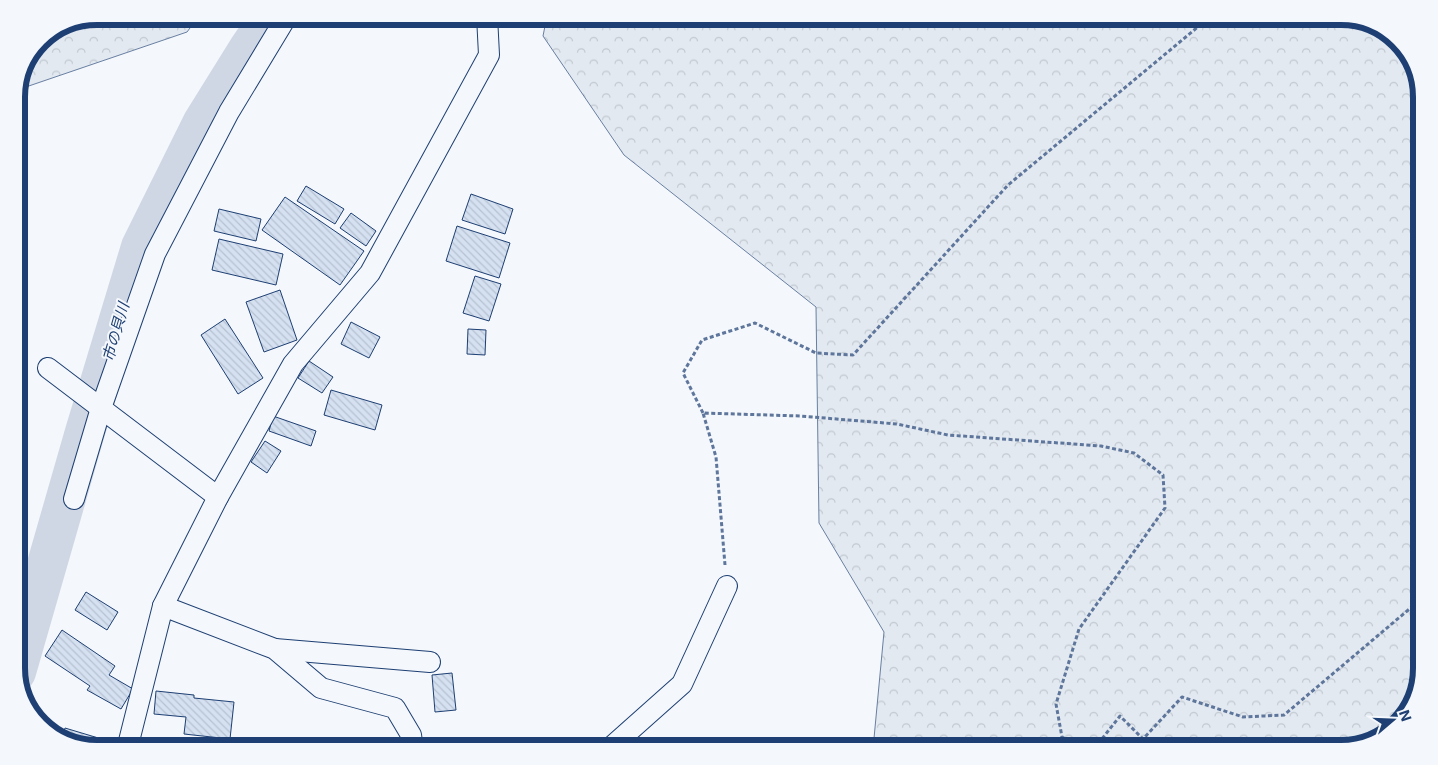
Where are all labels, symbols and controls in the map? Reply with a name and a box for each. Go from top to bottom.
water label: 市の貝川 [98,298,133,363]
north arrow [1368,695,1418,745]
text: N [1396,708,1416,723]

